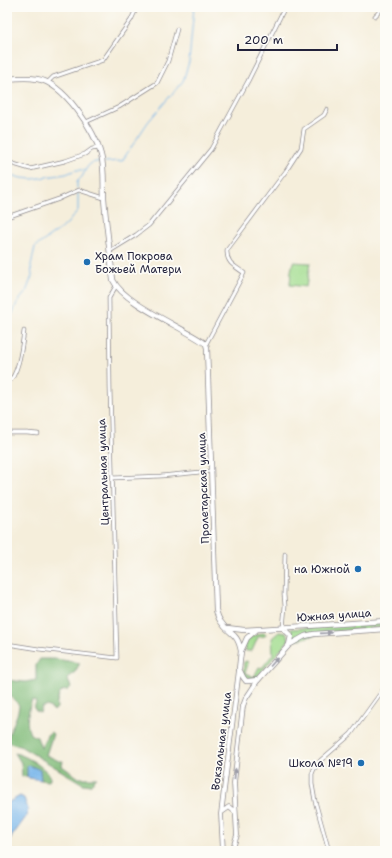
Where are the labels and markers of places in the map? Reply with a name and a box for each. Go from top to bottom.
place label: Храм Покрова Божьей Матери [95,249,182,277]
marker: Храм Покрова Божьей Матери [82,257,92,267]
place label: на Южной [294,562,350,577]
marker: на Южной [353,564,363,574]
place label: Школа №19 [288,756,353,771]
marker: Школа №19 [356,758,366,768]

